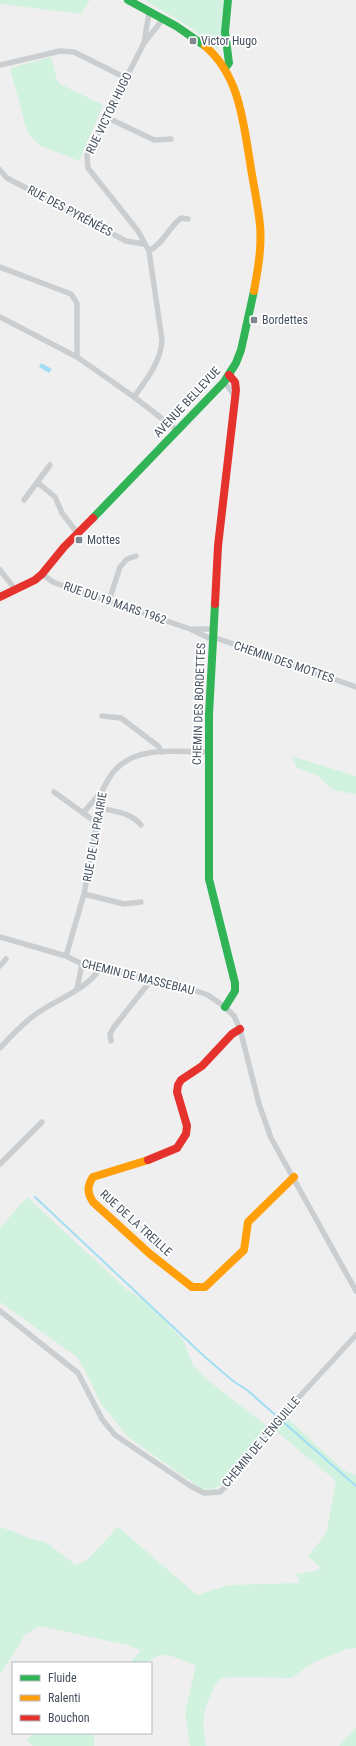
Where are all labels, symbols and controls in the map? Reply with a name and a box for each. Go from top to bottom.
place label: Victor Hugo [201,34,257,48]
marker: Victor Hugo [188,36,198,46]
street label: RUE VICTOR HUGO [83,70,135,156]
street label: RUE DES PYRÉNÉES [25,182,115,239]
place label: Bordettes [262,313,308,327]
marker: Bordettes [249,315,259,325]
street label: AVENUE BELLEVUE [151,364,223,440]
place label: Mottes [87,533,120,547]
marker: Mottes [74,535,84,545]
street label: RUE DU 19 MARS 1962 [62,579,168,627]
street label: CHEMIN DES MOTTES [232,638,336,686]
street label: CHEMIN DES BORDETTES [190,643,208,765]
street label: RUE DE LA PRAIRIE [80,791,110,883]
street label: CHEMIN DE MASSEBIAU [80,956,196,998]
street label: RUE DE LA TREILLE [97,1187,175,1259]
street label: CHEMIN DE L'ENGUILLE [219,1394,303,1490]
legend [12,1662,152,1734]
text: Fluide [48,1671,77,1685]
text: Ralenti [48,1691,81,1705]
text: Bouchon [48,1711,90,1725]

